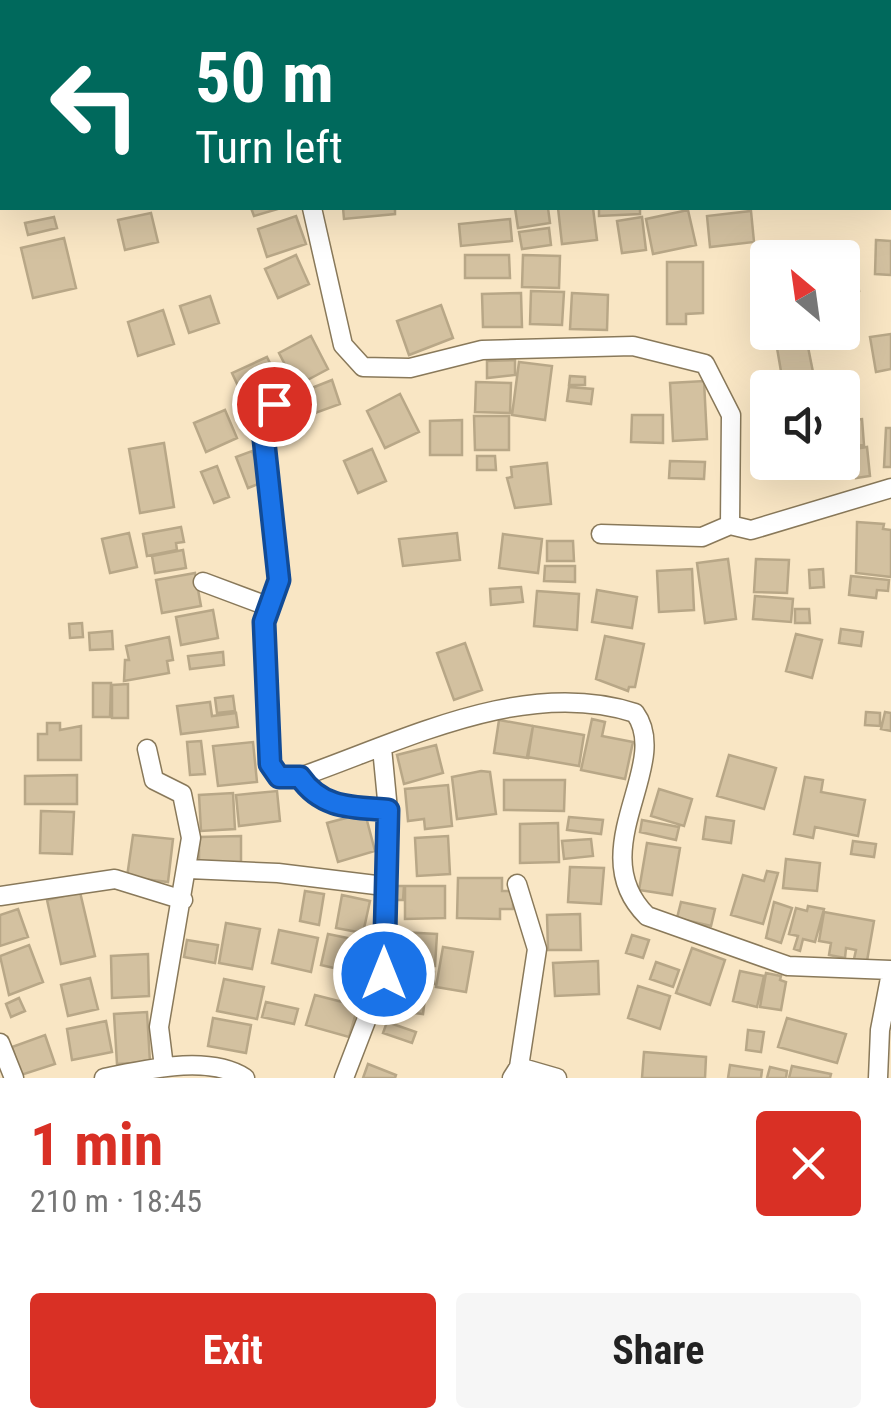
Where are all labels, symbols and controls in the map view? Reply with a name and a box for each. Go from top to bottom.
text: 50 m [195,37,334,119]
icon: left [30,40,160,170]
text: Turn left [195,121,343,174]
north arrow [750,240,860,350]
map controls [750,240,860,480]
pin [232,362,317,447]
button: sound [750,370,860,480]
icon: arrive [247,377,302,432]
position arrow [332,922,436,1026]
text: 1 min [30,1109,163,1180]
button: close [756,1111,861,1216]
text: 210 m · 18:45 [30,1182,202,1220]
button: Exit [30,1293,436,1408]
button: Share [456,1293,861,1408]

